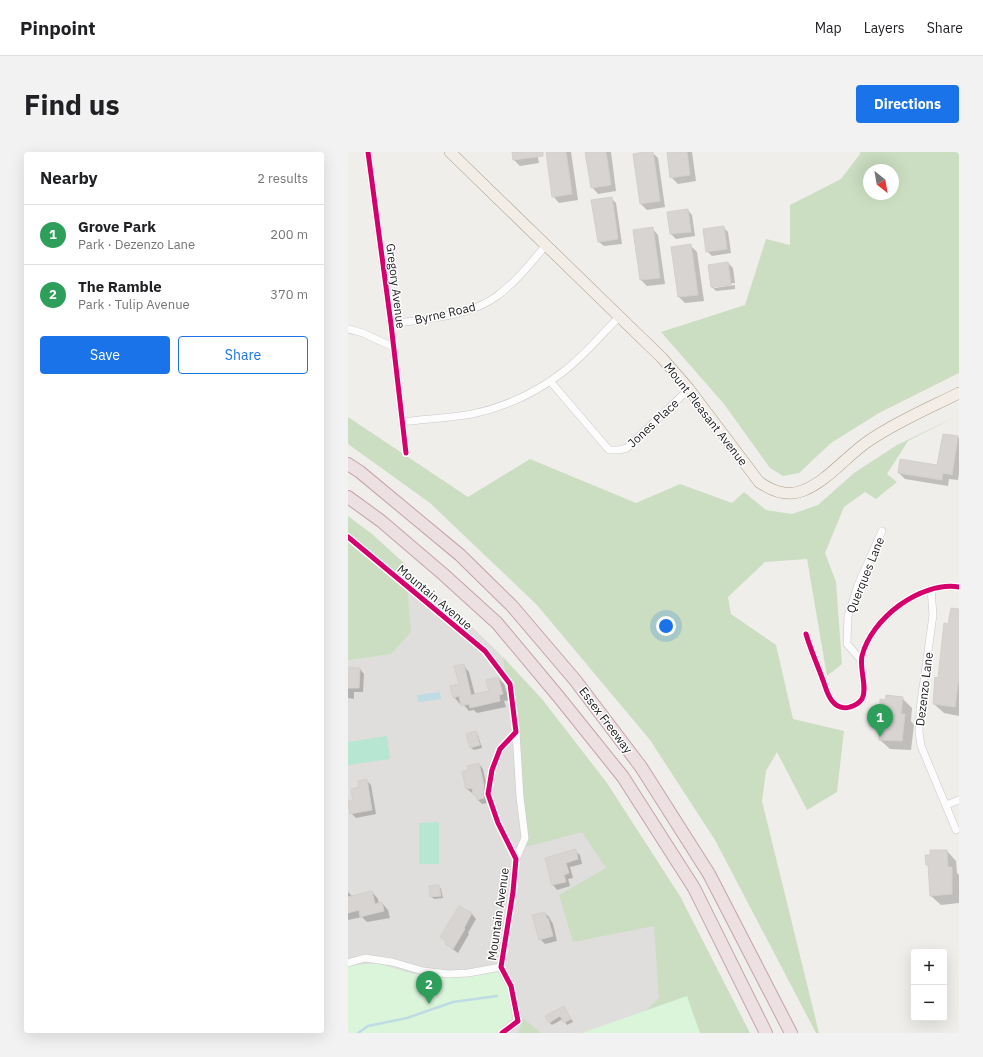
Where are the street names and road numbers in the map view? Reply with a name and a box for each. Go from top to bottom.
street label: Gregory Avenue [383,243,409,330]
street label: Byrne Road [413,299,477,327]
street label: Mount Pleasant Avenue [661,359,751,469]
street label: Jones Place [624,395,682,450]
street label: Querques Lane [843,534,887,615]
street label: Mountain Avenue [394,561,476,633]
street label: Dezenzo Lane [912,651,936,727]
street label: Essex Freeway [576,684,636,756]
street label: Mountain Avenue [484,866,512,961]

